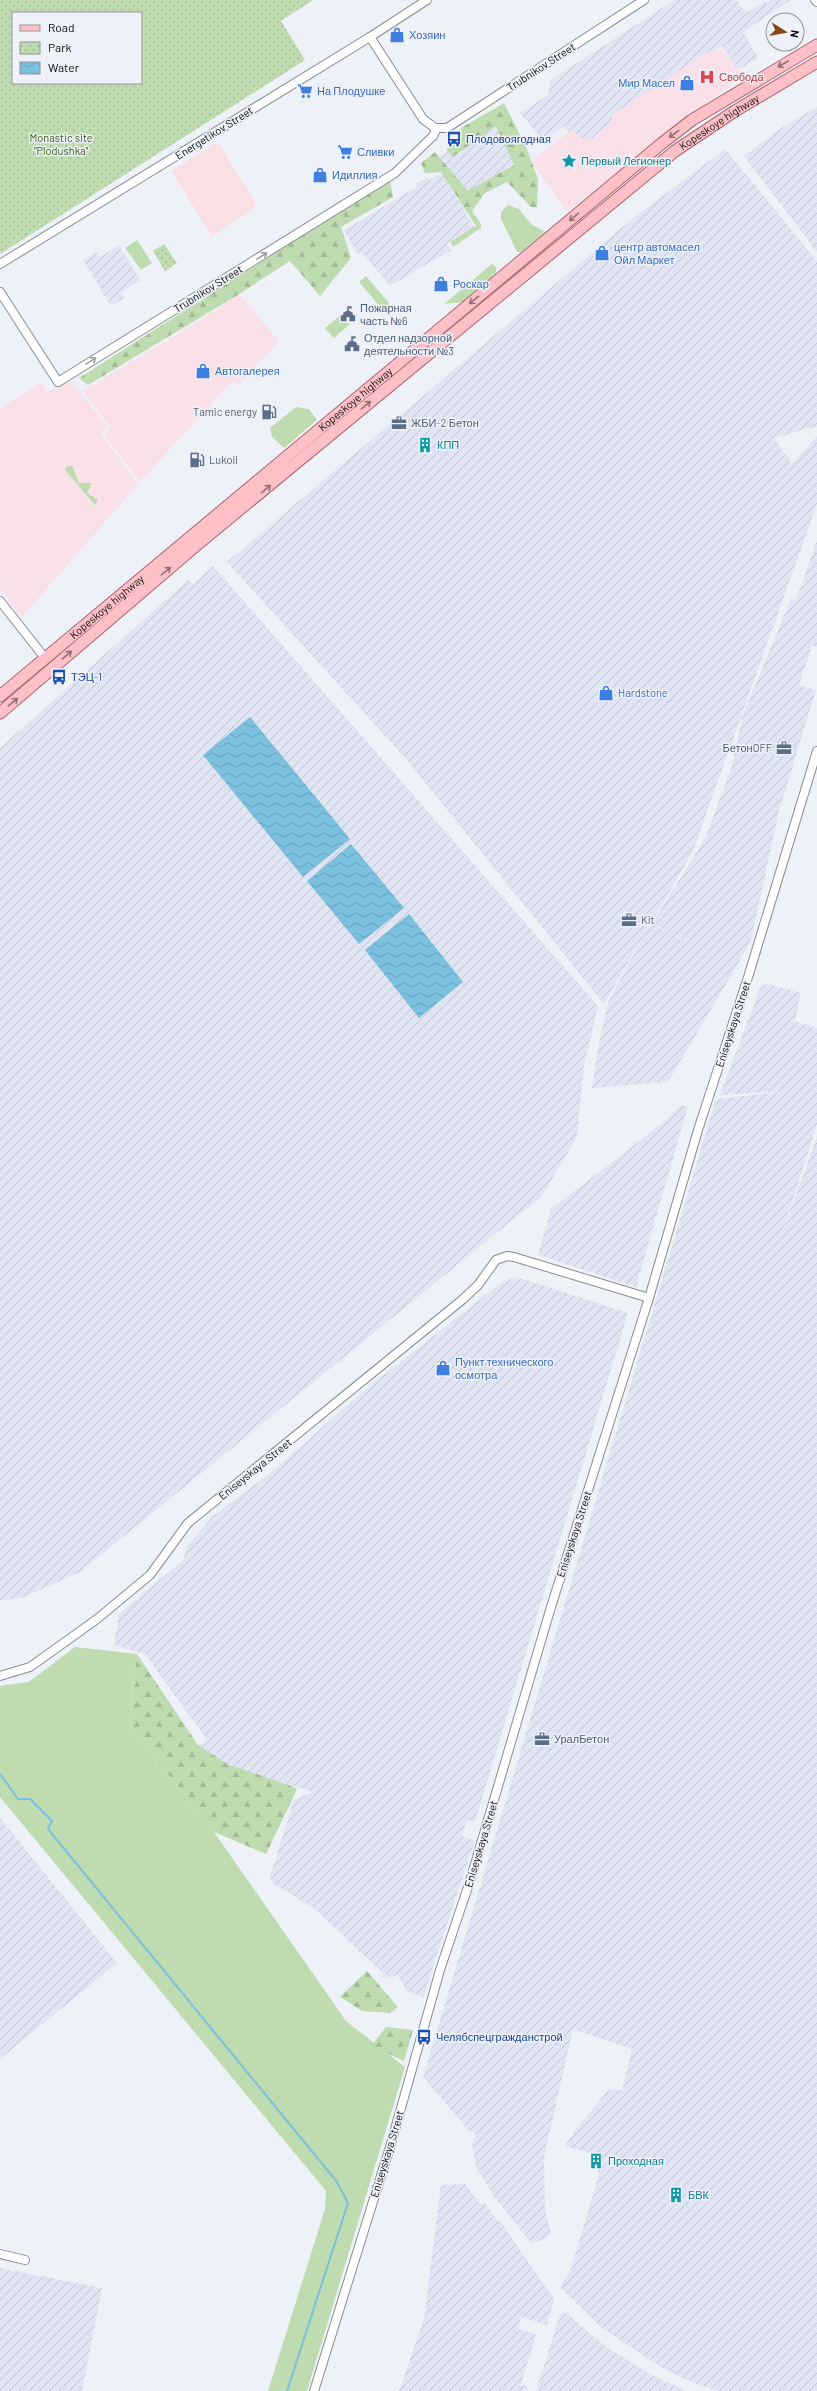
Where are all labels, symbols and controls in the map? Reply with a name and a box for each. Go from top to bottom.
legend [12,12,142,84]
north arrow [765,12,805,52]
text: Road [48,20,75,34]
shop icon: Хозяин [388,26,406,44]
place label: Хозяин [409,28,445,41]
text: N [788,29,802,39]
text: Park [48,40,72,54]
street label: Trubnikov Street [504,40,577,94]
text: Water [48,60,80,74]
one-way arrow [777,60,789,68]
hospital icon: Свобода [698,68,716,86]
place label: Свобода [719,70,764,83]
shop icon: Мир Масел [678,74,696,92]
place label: Мир Масел [618,76,675,89]
supermarket icon: На Плодушке [296,82,314,100]
place label: На Плодушке [317,84,385,97]
street label: Kopeskoye highway [676,91,761,152]
street label: Energetikov Street [172,103,255,162]
bus stop icon: Плодовоягодная [445,130,463,148]
one-way arrow [668,130,679,138]
park label: Monastic site "Plodushka" [29,131,93,157]
place label: Плодовоягодная [466,132,551,145]
supermarket icon: Сливки [336,143,354,161]
place label: Сливки [357,145,394,158]
place icon: Первый Легионер [560,152,578,170]
place label: Первый Легионер [581,154,671,167]
shop icon: Идиллия [311,166,329,184]
place label: Идиллия [332,168,377,181]
one-way arrow [569,213,579,222]
place label: центр автомасел Ойл Маркет [614,240,700,266]
shop icon: центр автомасел Ойл Маркет [593,244,611,262]
one-way arrow [256,252,268,260]
street label: Trubnikov Street [171,262,245,315]
shop icon: Роскар [432,275,450,293]
place label: Роскар [453,277,489,290]
one-way arrow [468,296,479,304]
place label: Пожарная часть №6 [360,301,412,327]
public building icon: Пожарная часть №6 [339,305,357,323]
place label: Отдел надзорной деятельности №3 [364,331,454,357]
public building icon: Отдел надзорной деятельности №3 [343,335,361,353]
one-way arrow [85,357,97,365]
shop icon: Автогалерея [194,362,212,380]
place label: Автогалерея [215,364,280,377]
street label: Kopeskoye highway [315,364,395,434]
one-way arrow [361,401,372,410]
fuel station icon: Tamic energy [260,403,278,421]
place label: Tamic energy [193,405,257,418]
office icon: ЖБИ-2 Бетон [390,414,408,432]
place label: ЖБИ-2 Бетон [411,416,479,429]
building icon: КПП [416,436,434,454]
place label: КПП [437,438,459,451]
fuel station icon: Lukoil [188,451,206,469]
place label: Lukoil [209,453,238,466]
one-way arrow [261,484,272,493]
one-way arrow [160,566,171,575]
street label: Kopeskoye highway [67,572,146,641]
one-way arrow [62,651,72,660]
bus stop icon: ТЭЦ-1 [50,668,68,686]
place label: ТЭЦ-1 [71,670,102,683]
shop icon: Hardstone [597,684,615,702]
place label: Hardstone [618,686,668,699]
one-way arrow [8,697,19,706]
office icon: БетонOFF [775,739,793,757]
place label: БетонOFF [723,741,772,754]
office icon: Kit [620,911,638,929]
place label: Kit [641,913,655,926]
street label: Eniseyskaya Street [712,979,753,1069]
place label: Пункт технического осмотра [455,1355,553,1381]
shop icon: Пункт технического осмотра [434,1359,452,1377]
street label: Eniseyskaya Street [216,1435,294,1502]
street label: Eniseyskaya Street [553,1489,594,1579]
office icon: УралБетон [533,1730,551,1748]
place label: УралБетон [554,1732,609,1745]
street label: Eniseyskaya Street [461,1799,500,1889]
bus stop icon: Челябспецгражданстрой [415,2028,433,2046]
place label: Челябспецгражданстрой [436,2030,563,2043]
street label: Eniseyskaya Street [367,2109,406,2199]
building icon: Проходная [587,2152,605,2170]
place label: Проходная [608,2154,664,2167]
building icon: БВК [667,2186,685,2204]
place label: БВК [688,2188,710,2201]

